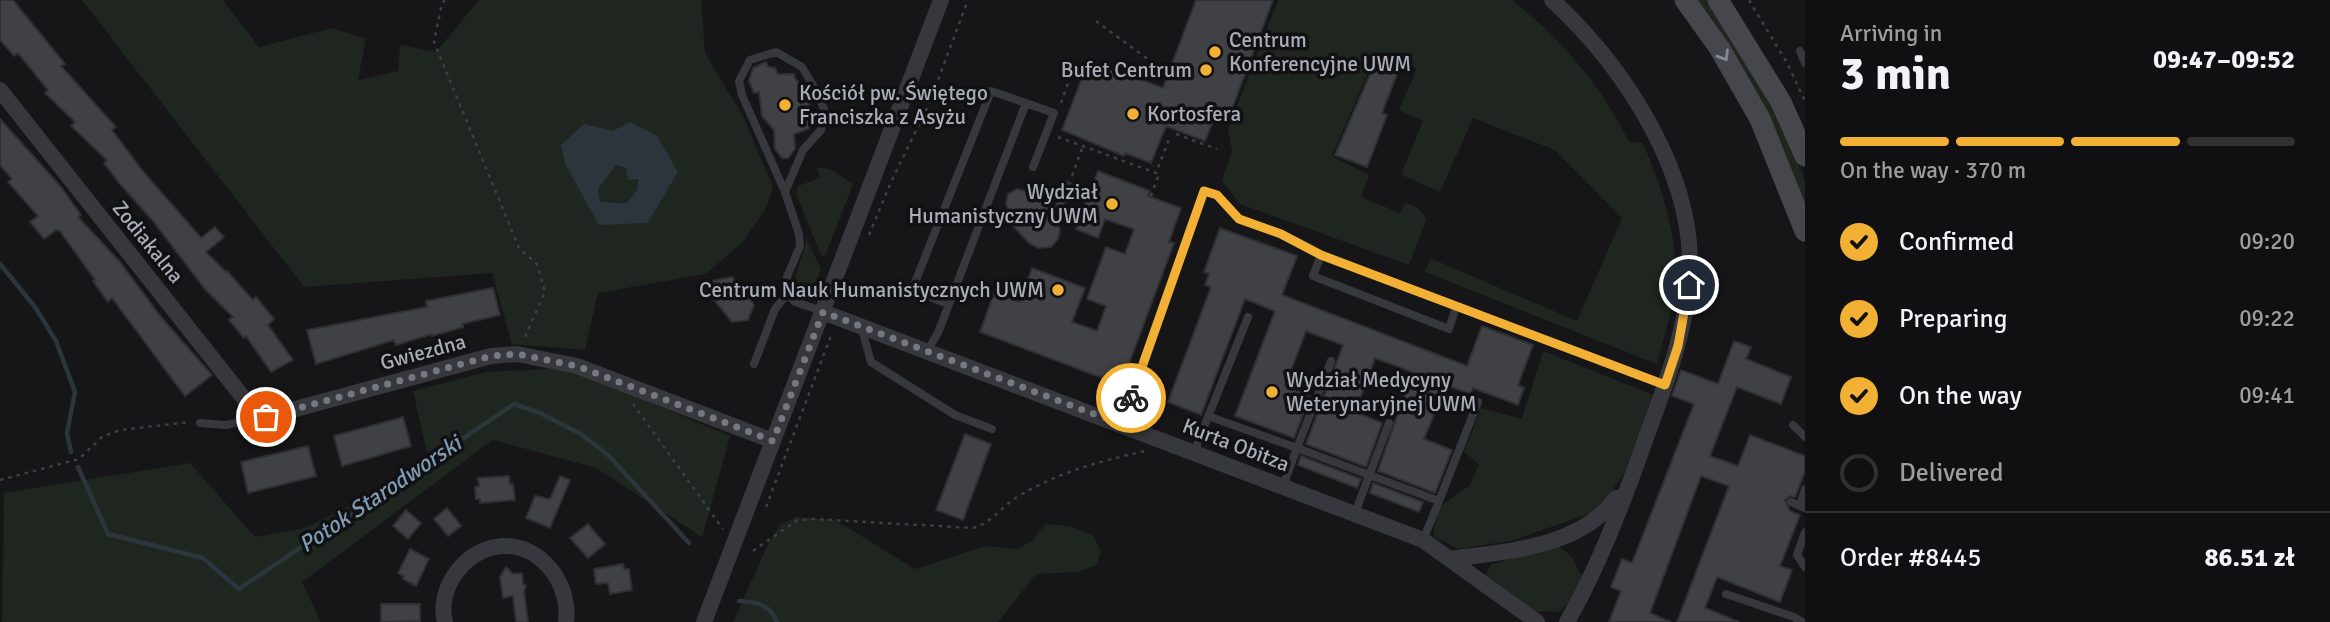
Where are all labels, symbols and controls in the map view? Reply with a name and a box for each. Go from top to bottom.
text: Arriving in [1840,19,1942,48]
place label: Centrum Konferencyjne UWM [1229,27,1411,77]
marker: Centrum Konferencyjne UWM [1207,44,1223,60]
text: 09:47–09:52 [2153,44,2295,76]
text: 3 min [1840,46,1951,102]
one-way arrow [1715,49,1728,62]
place label: Bufet Centrum [1061,57,1192,83]
marker: Bufet Centrum [1198,62,1214,78]
place label: Kościół pw. Świętego Franciszka z Asyżu [799,80,988,130]
marker: Kościół pw. Świętego Franciszka z Asyżu [777,97,793,113]
place label: Kortosfera [1147,101,1241,127]
marker: Kortosfera [1125,106,1141,122]
text: On the way · 370 m [1840,156,2026,185]
place label: Wydział Humanistyczny UWM [908,179,1098,229]
street label: Zodiakalna [107,195,189,289]
marker: Wydział Humanistyczny UWM [1104,196,1120,212]
icon: check [1840,223,1878,261]
text: Confirmed [1899,226,2014,258]
text: 09:20 [2239,227,2295,256]
pin [1659,255,1719,315]
icon: home [1670,266,1708,304]
place label: Centrum Nauk Humanistycznych UWM [699,277,1044,303]
marker: Centrum Nauk Humanistycznych UWM [1050,282,1066,298]
icon: check [1840,300,1878,338]
text: Preparing [1899,303,2007,335]
text: 09:22 [2239,304,2295,333]
street label: Gwiezdna [377,328,469,376]
courier [1096,363,1166,433]
place label: Wydział Medycyny Weterynaryjnej UWM [1286,367,1477,417]
icon: check [1840,377,1878,415]
icon: bike [1112,379,1150,417]
text: On the way [1899,380,2022,412]
text: 09:41 [2239,381,2295,410]
marker: Wydział Medycyny Weterynaryjnej UWM [1264,384,1280,400]
pin [236,387,296,447]
icon: bag [247,398,285,436]
street label: Kurta Obitza [1179,413,1293,477]
water label: Potok Starodworski [293,427,469,559]
text: Delivered [1899,457,2004,489]
text: Order #8445 [1840,542,1981,574]
text: 86.51 zł [2204,542,2295,574]

